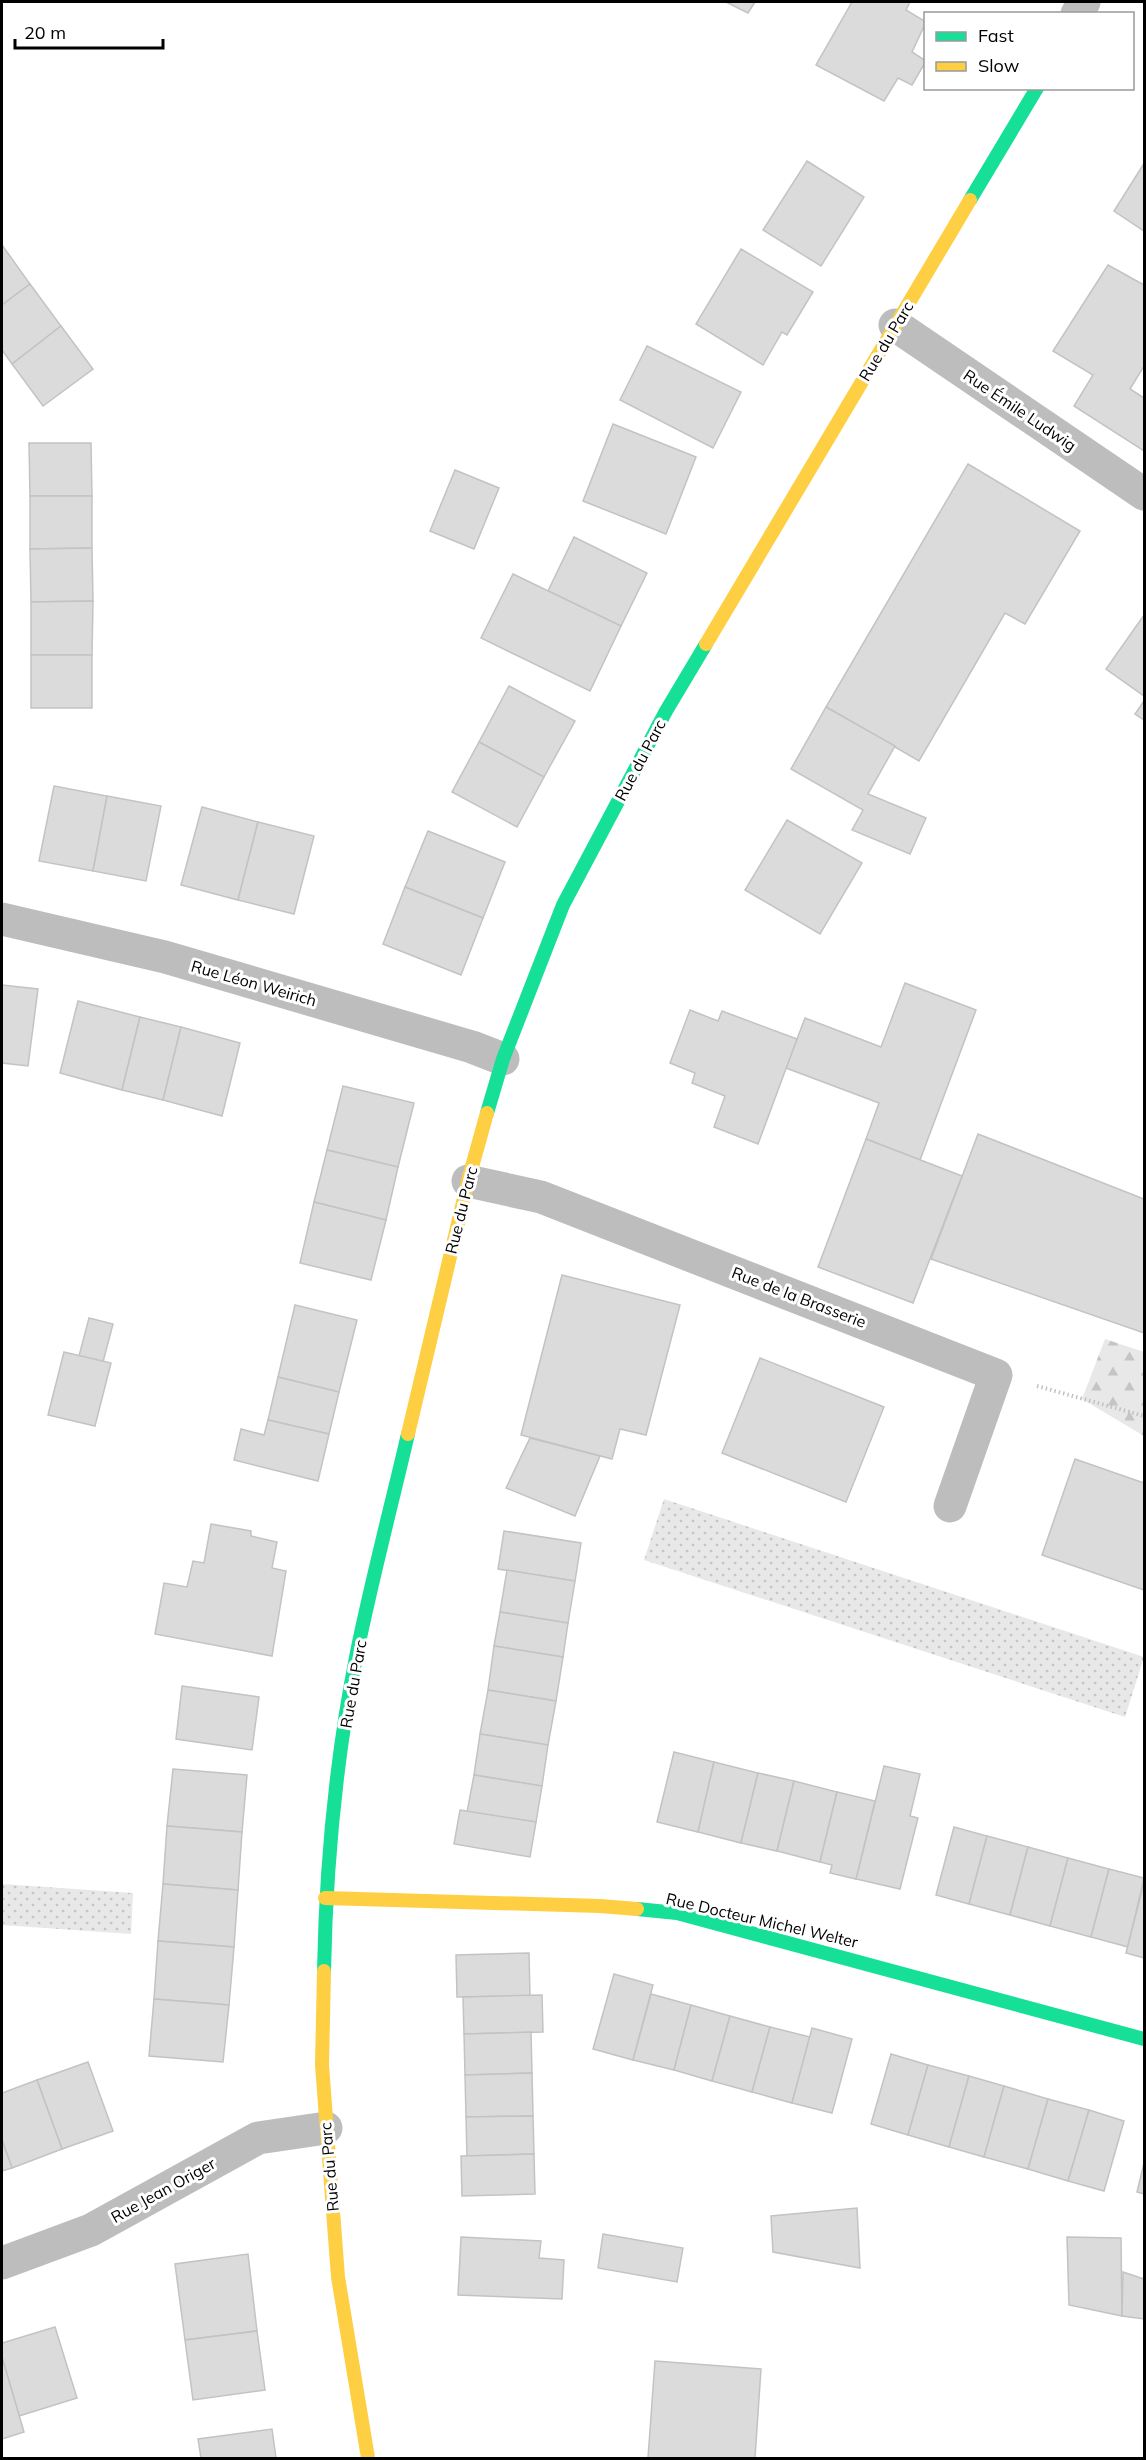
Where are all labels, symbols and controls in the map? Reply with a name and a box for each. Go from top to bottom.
scale bar [15,12,164,50]
legend [924,12,1134,90]
text: 20 m [24,21,66,44]
text: Fast [978,24,1014,47]
text: Slow [978,54,1020,77]
street label: Rue du Parc [854,297,918,384]
street label: Rue Émile Ludwig [960,365,1080,455]
street label: Rue du Parc [610,716,670,804]
street label: Rue Léon Weirich [189,956,319,1010]
street label: Rue du Parc [440,1164,482,1256]
street label: Rue de la Brasserie [729,1262,869,1332]
street label: Rue du Parc [335,1638,371,1730]
street label: Rue Docteur Michel Welter [664,1888,860,1952]
street label: Rue du Parc [315,2121,343,2212]
street label: Rue Jean Origer [107,2153,219,2227]

